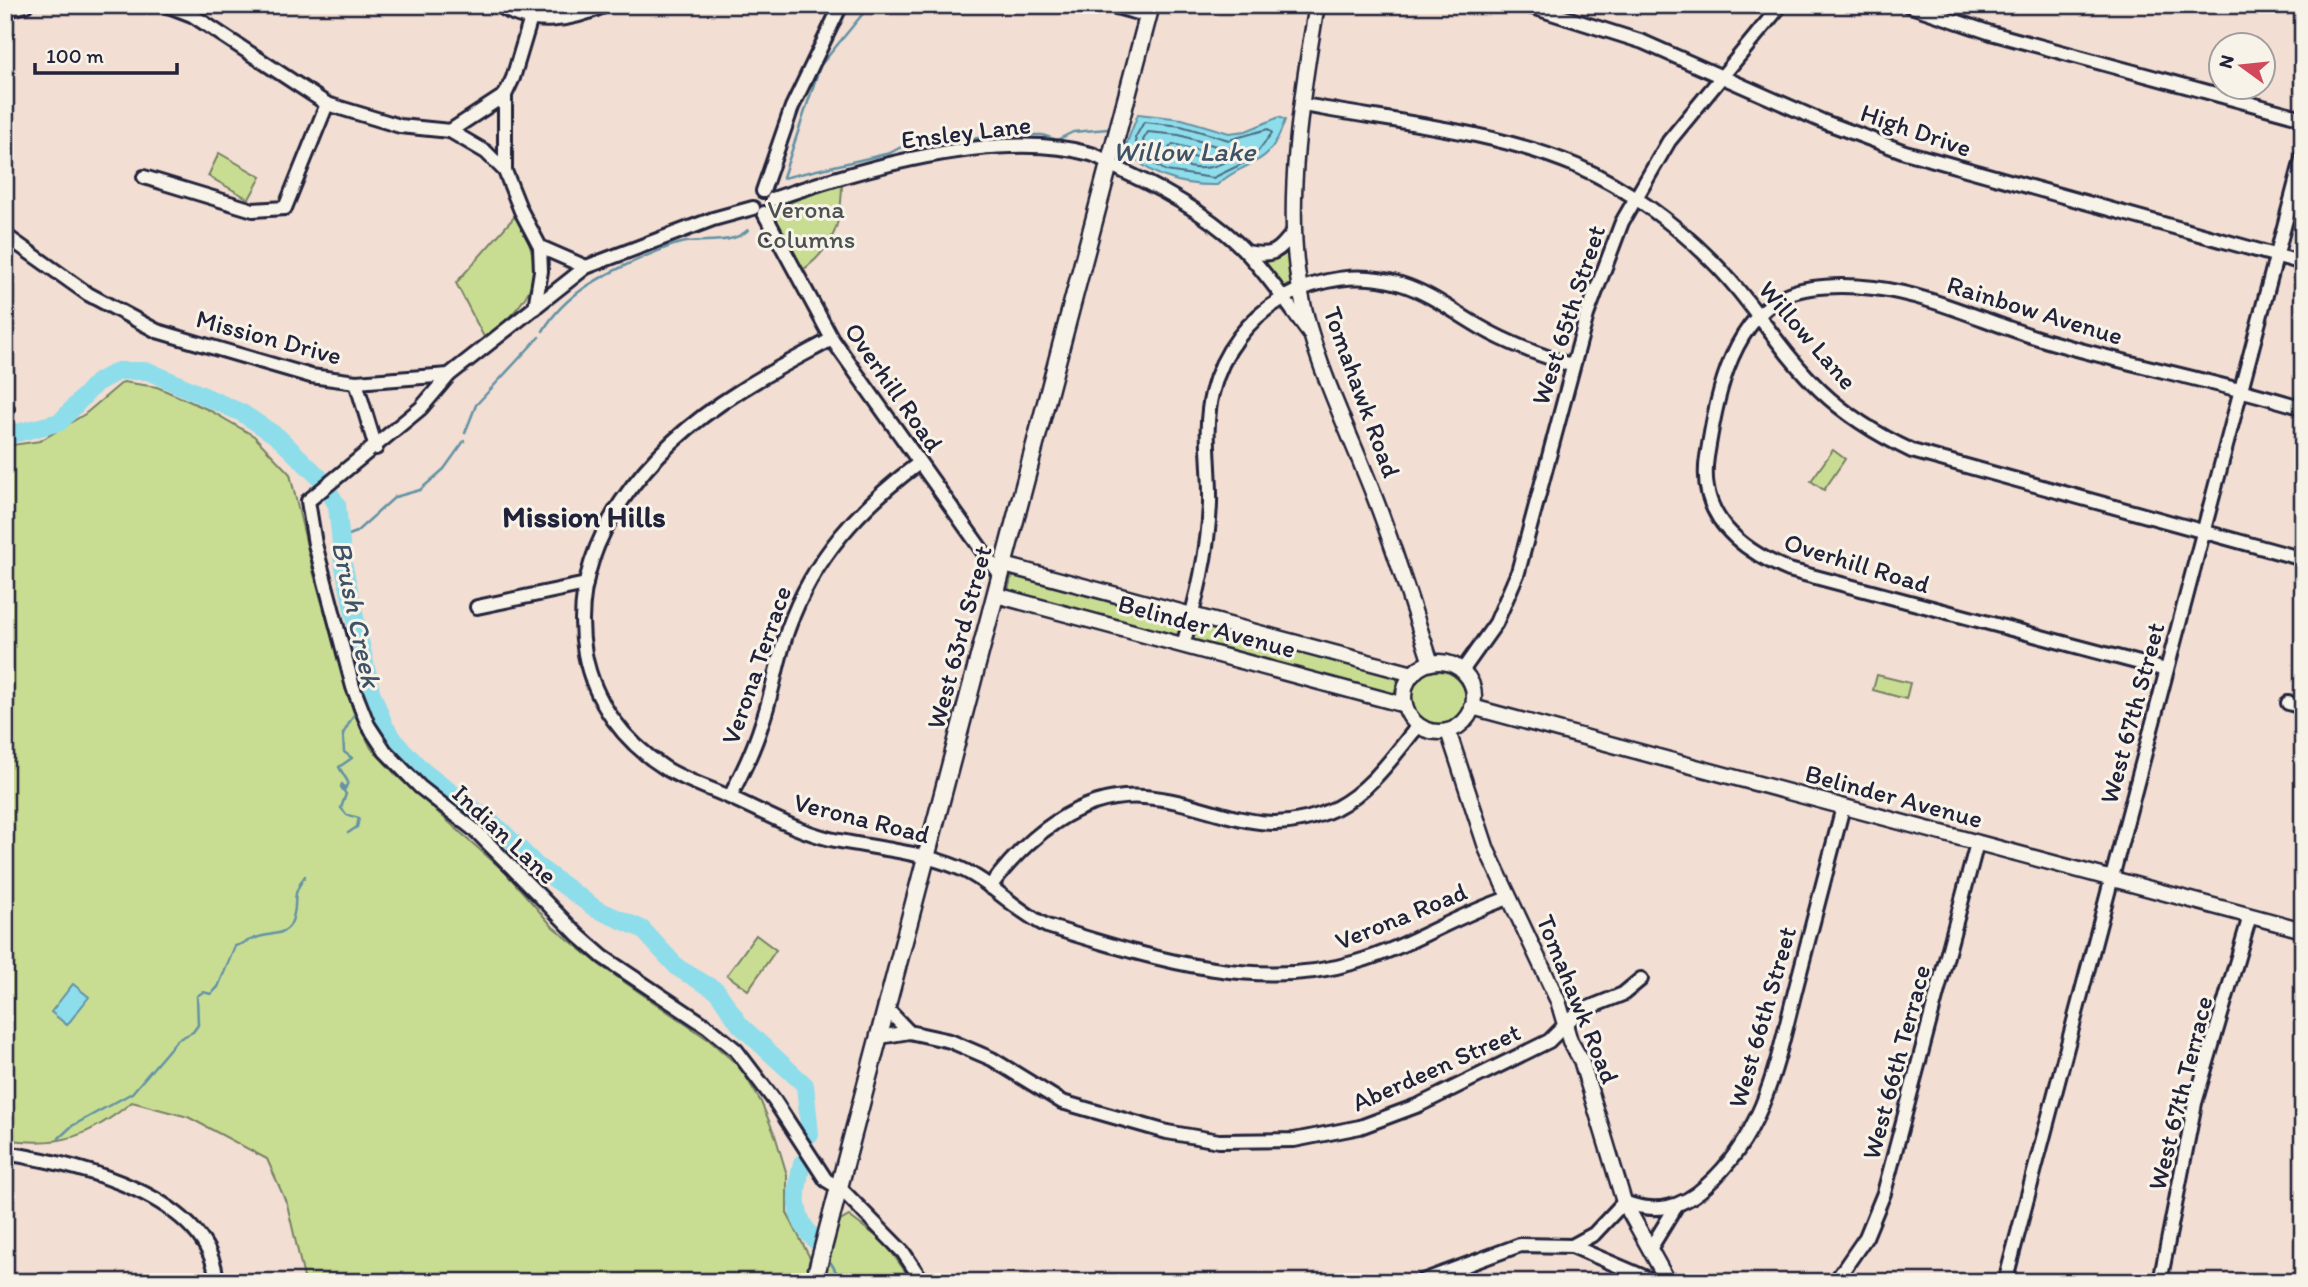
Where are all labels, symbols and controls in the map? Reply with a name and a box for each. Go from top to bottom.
scale bar [35,32,177,76]
north arrow [2206,32,2276,102]
text: 100 m [46,43,104,68]
text: N [2213,53,2239,71]
street label: High Drive [1856,96,1976,164]
street label: Ensley Lane [899,108,1033,156]
water label: Willow Lake [1113,134,1257,168]
park label: Verona Columns [757,193,855,255]
street label: West 65th Street [1524,221,1612,409]
street label: Rainbow Avenue [1943,268,2127,352]
street label: Willow Lane [1752,274,1864,396]
street label: Mission Drive [193,302,345,372]
street label: Tomahawk Road [1316,302,1408,482]
street label: Overhill Road [838,316,950,458]
district label: Mission Hills [502,498,666,535]
street label: Overhill Road [1780,526,1934,600]
water label: Brush Creek [325,538,389,692]
street label: West 63rd Street [919,542,999,732]
street label: Verona Terrace [714,581,798,749]
street label: Belinder Avenue [1115,587,1299,665]
street label: West 67th Street [2092,619,2172,807]
street label: Belinder Avenue [1802,757,1986,835]
street label: Indian Lane [446,777,564,891]
street label: Verona Road [791,786,933,850]
street label: Verona Road [1330,875,1472,957]
street label: Tomahawk Road [1530,910,1626,1088]
street label: West 66th Street [1721,922,1803,1111]
street label: West 66th Terrace [1855,961,1937,1163]
street label: West 67th Terrace [2140,992,2220,1194]
street label: Aberdeen Street [1347,1015,1525,1118]

